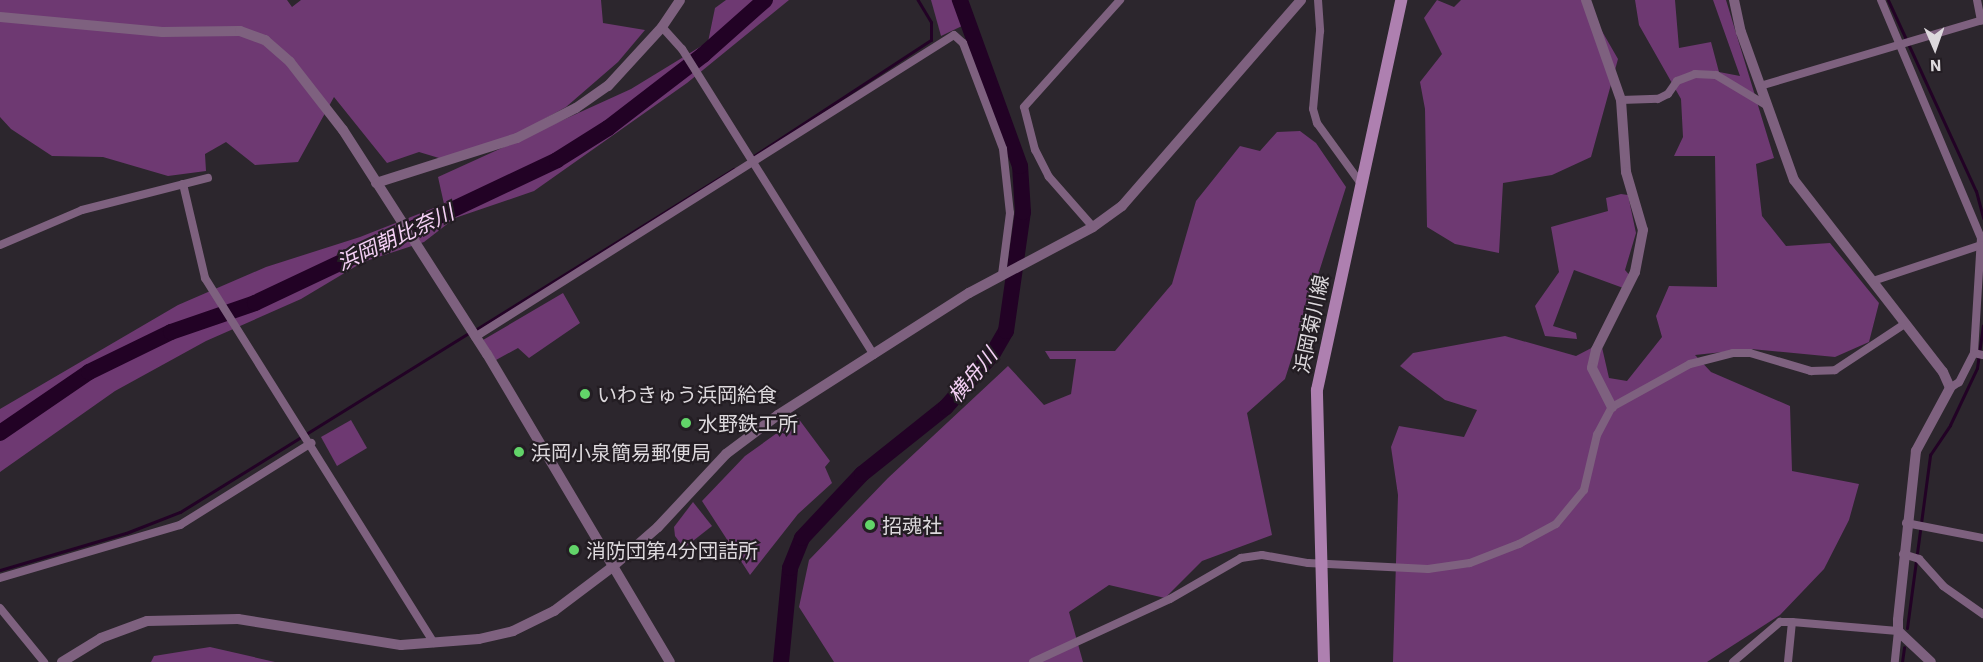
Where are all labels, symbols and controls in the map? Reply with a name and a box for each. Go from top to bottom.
north arrow [1905,18,1965,78]
text: N [1929,56,1942,76]
water label: 浜岡朝比奈川 [333,199,457,275]
street label: 浜岡菊川線 [1289,273,1333,375]
water label: 横舟川 [942,343,1002,407]
place label: いわきゅう浜岡給食 [597,382,777,406]
marker: いわきゅう浜岡給食 [578,387,592,401]
place label: 水野鉄工所 [698,411,798,435]
marker: 水野鉄工所 [679,416,693,430]
place label: 浜岡小泉簡易郵便局 [531,440,711,464]
marker: 浜岡小泉簡易郵便局 [512,445,526,459]
place label: 招魂社 [882,513,942,537]
marker: 招魂社 [863,518,877,532]
place label: 消防団第4分団詰所 [586,538,758,562]
marker: 消防団第4分団詰所 [567,543,581,557]

